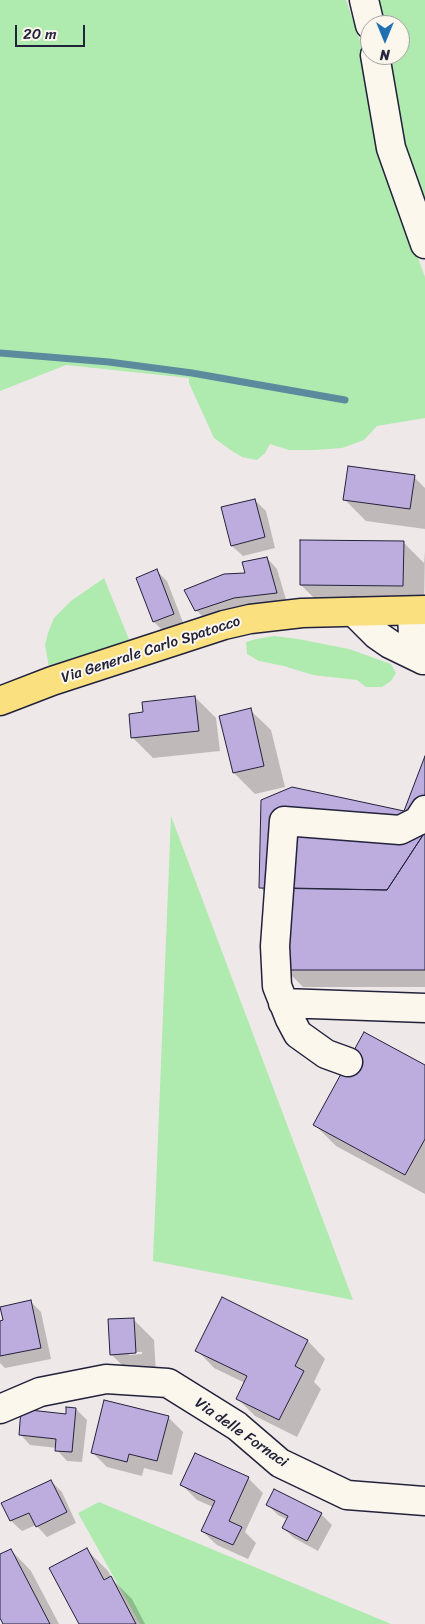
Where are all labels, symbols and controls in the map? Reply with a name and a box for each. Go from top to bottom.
scale bar [18,15,88,47]
north arrow [360,15,410,65]
text: 20 m [23,21,57,47]
text: N [380,42,390,67]
street label: Via Generale Carlo Spatocco [59,613,243,687]
street label: Via delle Fornaci [191,1394,291,1472]

